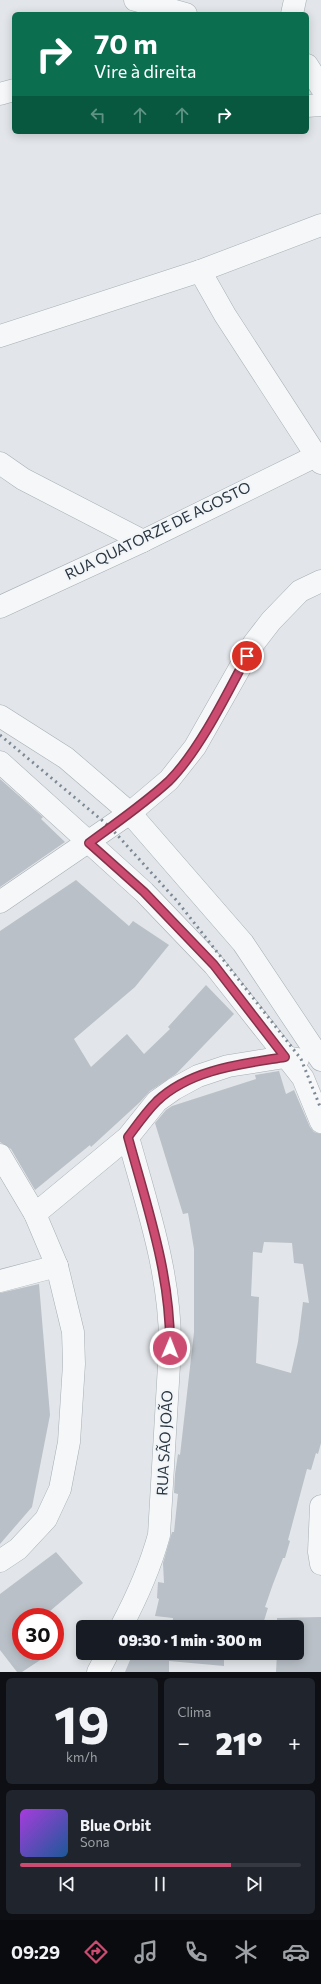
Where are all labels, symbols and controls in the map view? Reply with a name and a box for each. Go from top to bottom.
text: 70 m [94,26,158,60]
icon: right [28,28,80,80]
text: Vire à direita [94,60,196,82]
icon: left [87,104,109,126]
icon: ahead [129,104,151,126]
icon: ahead [171,104,193,126]
icon: right [213,104,235,126]
street label: RUA QUATORZE DE AGOSTO [62,477,253,583]
pin [230,639,264,673]
icon: arrive [236,645,258,667]
position arrow [149,1327,191,1369]
street label: RUA SÃO JOÃO [152,1390,176,1496]
speed limit sign: 30 [12,1608,64,1660]
text: 09:30 · 1 min · 300 m [118,1631,262,1649]
text: 19 [54,1691,110,1755]
text: Clima [178,1704,211,1720]
text: 21° [215,1724,263,1761]
text: − [178,1729,190,1756]
text: + [288,1729,301,1756]
text: km/h [66,1749,98,1765]
text: Blue Orbit [80,1816,151,1834]
text: Sona [80,1834,110,1850]
icon: previous [56,1873,78,1895]
icon: pause [149,1873,171,1895]
icon: next [243,1873,265,1895]
icon: directions [82,1938,110,1966]
icon: music [132,1938,160,1966]
icon: phone [182,1938,210,1966]
icon: climate [232,1938,260,1966]
icon: car [282,1938,310,1966]
text: 09:29 [11,1941,60,1963]

